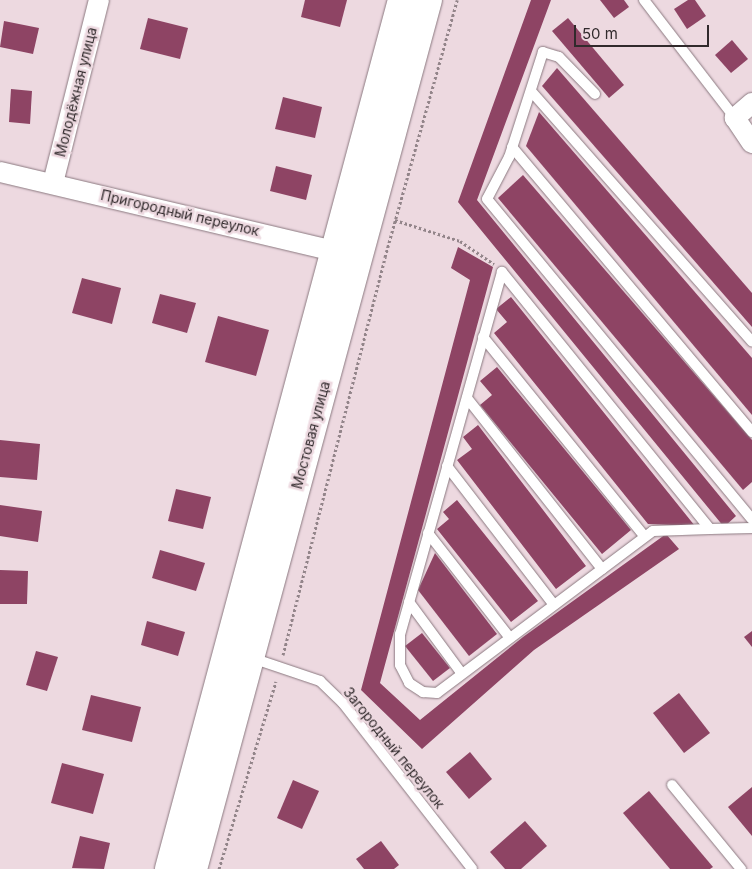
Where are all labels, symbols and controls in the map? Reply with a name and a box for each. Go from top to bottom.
scale bar [577,15,712,47]
text: 50 m [582,24,618,43]
street label: Молодёжная улица [52,25,100,159]
street label: Пригородный переулок [99,187,261,239]
street label: Мостовая улица [289,379,333,491]
street label: Загородный переулок [340,684,448,812]

